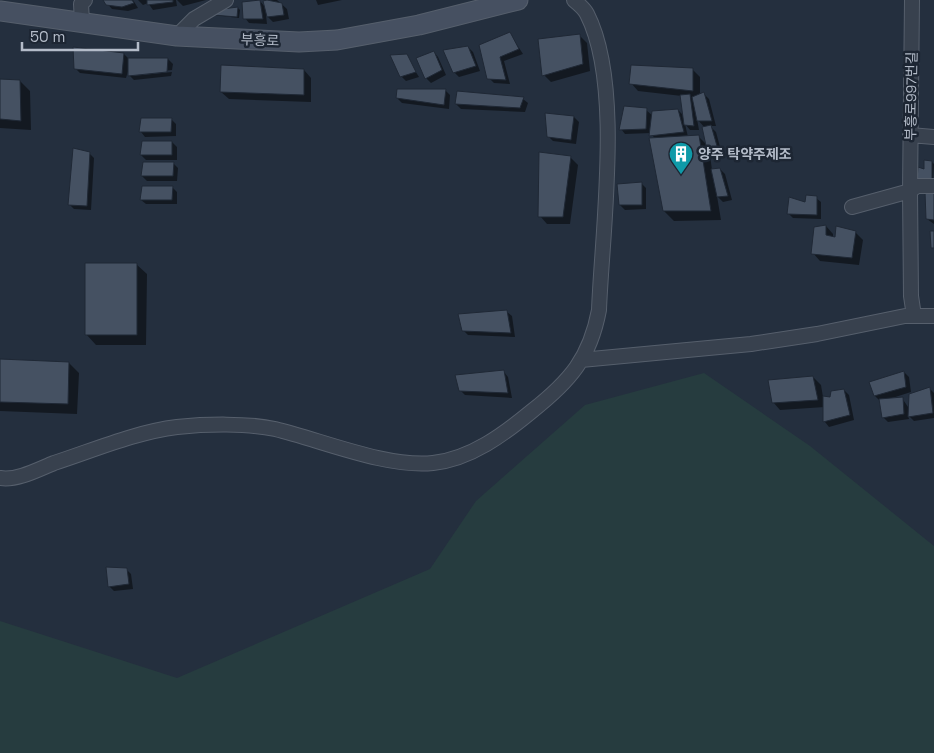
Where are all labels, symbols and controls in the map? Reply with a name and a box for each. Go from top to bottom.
scale bar [22,20,139,52]
text: 50 m [30,27,65,46]
street label: 부흥로 [240,30,280,50]
street label: 부흥로997번길 [901,51,921,141]
building icon: 양주 탁약주제조 [668,141,694,175]
place label: 양주 탁약주제조 [698,145,792,163]

